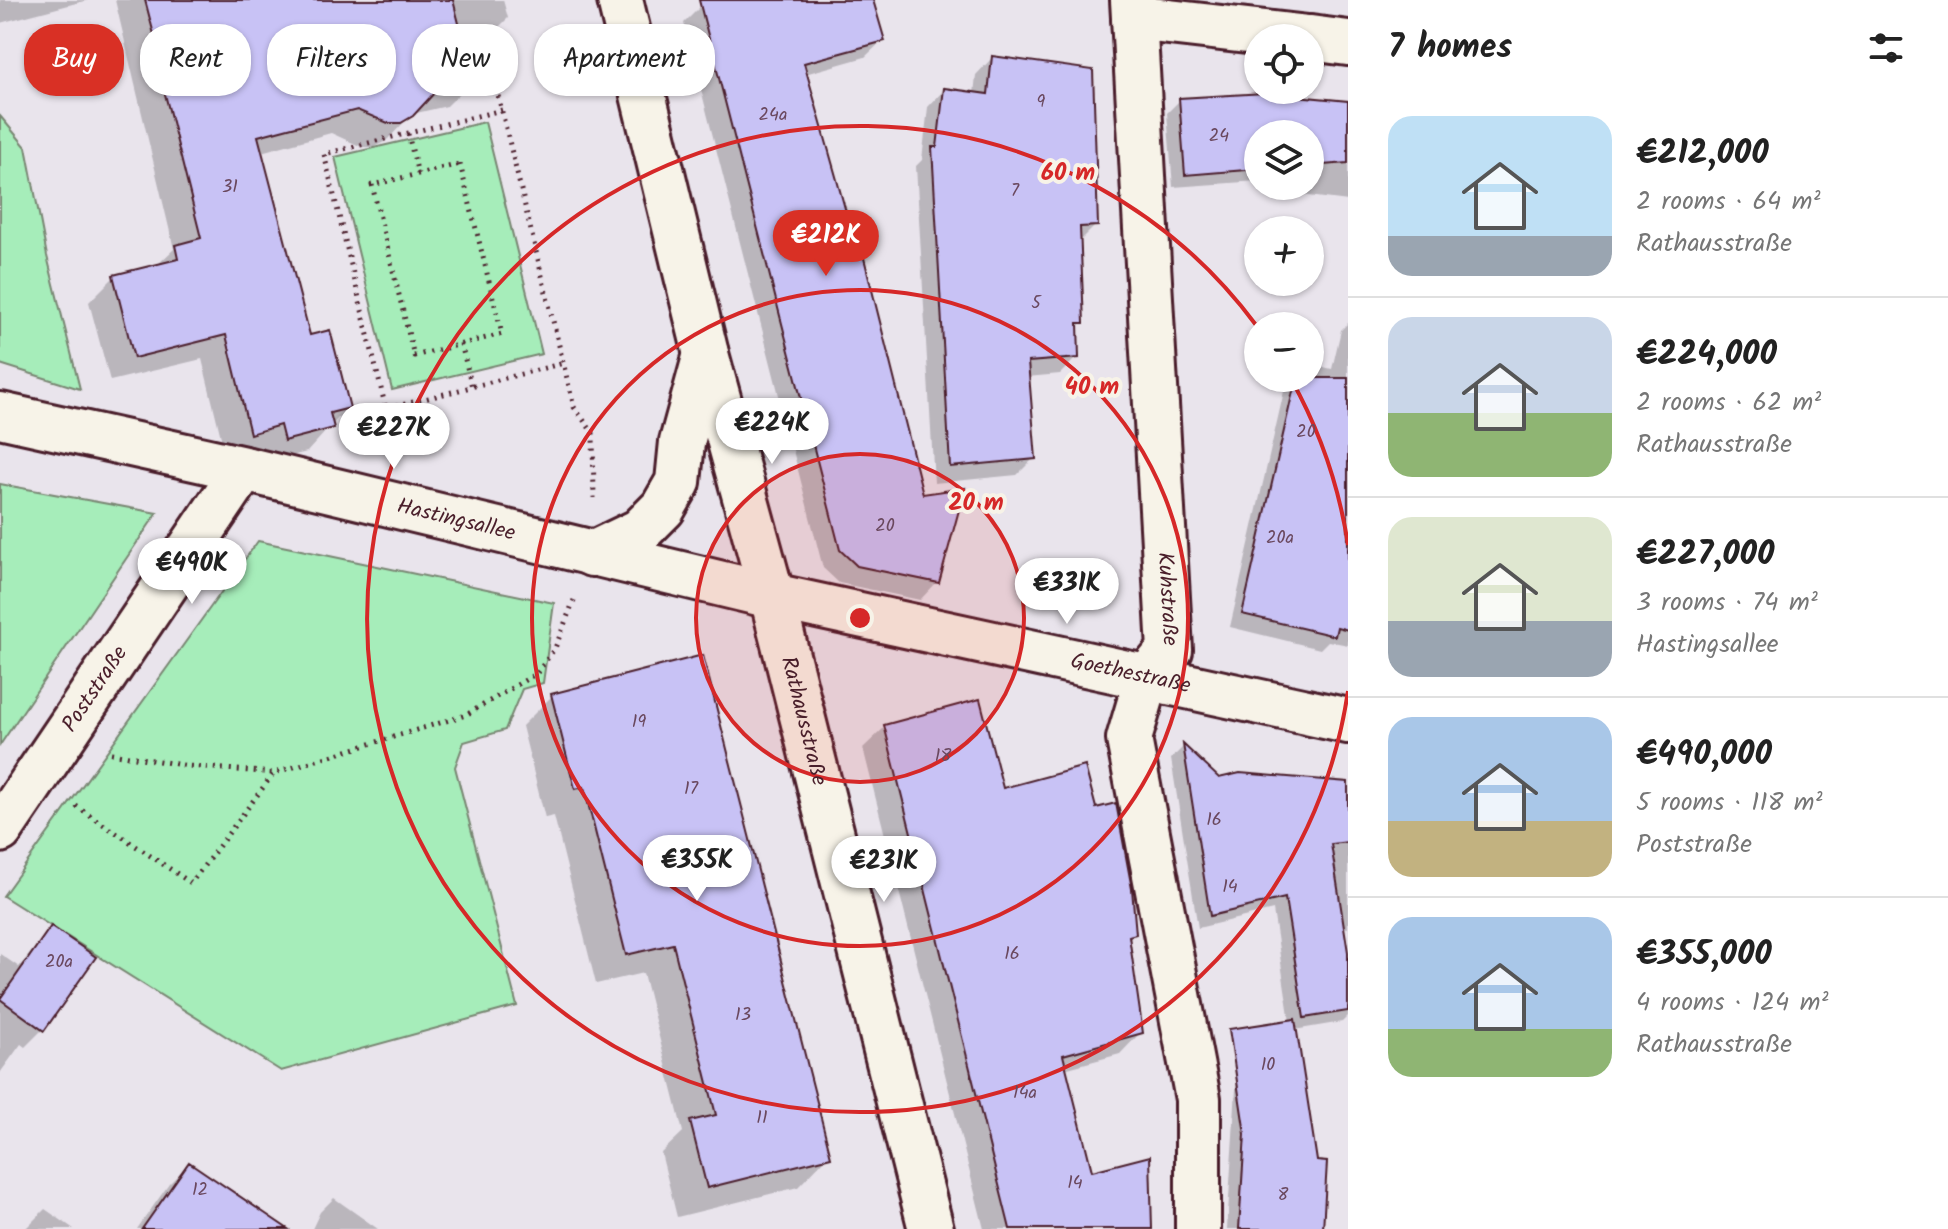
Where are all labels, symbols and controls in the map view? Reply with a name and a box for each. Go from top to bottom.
text: 7 homes [1388,21,1512,75]
chip: Buy [24,24,124,96]
chip: Rent [140,24,251,96]
chip: Filters [267,24,396,96]
chip: New [412,24,518,96]
chip: Apartment [534,24,715,96]
map controls [1244,24,1324,392]
button: locate [1244,24,1324,104]
icon: filters [1864,26,1908,70]
house number: 9 [1037,88,1046,117]
house number: 24a [759,101,787,130]
button: layers [1244,120,1324,200]
house number: 24 [1209,122,1229,151]
text: €212,000 [1636,127,1769,181]
icon: home [1452,148,1548,244]
text: 60 m [1041,154,1095,193]
house number: 31 [222,173,238,202]
house number: 7 [1011,177,1020,206]
text: 2 rooms · 64 m² [1636,181,1820,223]
pin: €212K [770,210,882,278]
text: €212K [791,215,861,257]
button: + [1244,216,1324,296]
text: Rathausstraße [1636,223,1792,265]
house number: 5 [1031,289,1042,318]
button: − [1244,312,1324,392]
text: €224,000 [1636,328,1777,382]
icon: home [1452,349,1548,445]
text: 40 m [1065,368,1119,407]
text: 2 rooms · 62 m² [1636,382,1821,424]
pin: €224K [716,398,828,466]
pin: €227K [338,403,450,471]
text: €224K [734,403,810,445]
text: €227K [357,408,431,450]
house number: 20 [1296,418,1316,447]
text: Rathausstraße [1636,424,1792,466]
text: 20 m [948,484,1004,523]
street label: Hastingsallee [393,489,519,551]
house number: 20 [875,512,895,541]
house number: 20a [1266,524,1294,553]
text: €227,000 [1636,528,1774,582]
pin: €490K [136,538,248,606]
text: €490K [156,543,228,585]
icon: home [1452,549,1548,645]
street label: Kuhstraße [1147,551,1187,647]
pin: €331K [1011,558,1123,626]
text: €331K [1033,563,1101,605]
text: 3 rooms · 74 m² [1636,582,1818,624]
centre of rings [846,604,874,632]
text: Hastingsallee [1636,624,1779,666]
street label: Poststraße [53,639,137,740]
street label: Goethestraße [1067,644,1194,704]
street label: Rathausstraße [770,653,836,789]
house number: 19 [632,708,646,737]
text: €490,000 [1636,728,1772,782]
house number: 18 [935,742,951,771]
icon: home [1452,749,1548,845]
house number: 17 [684,775,699,804]
text: 5 rooms · 118 m² [1636,782,1822,824]
house number: 16 [1206,806,1222,835]
text: Poststraße [1636,824,1752,866]
pin: €355K [641,835,753,903]
pin: €231K [828,836,940,904]
text: €355K [661,840,733,882]
text: €231K [849,841,919,883]
house number: 14 [1222,873,1238,902]
text: €355,000 [1636,928,1772,982]
house number: 16 [1004,940,1020,969]
house number: 20a [45,948,73,977]
icon: home [1452,949,1548,1045]
text: 4 rooms · 124 m² [1636,982,1828,1024]
house number: 13 [735,1001,751,1030]
text: Rathausstraße [1636,1024,1792,1066]
house number: 10 [1261,1051,1275,1080]
house number: 14a [1013,1079,1037,1108]
house number: 11 [756,1104,768,1133]
house number: 14 [1067,1169,1083,1198]
house number: 12 [192,1176,208,1205]
house number: 8 [1278,1181,1289,1210]

